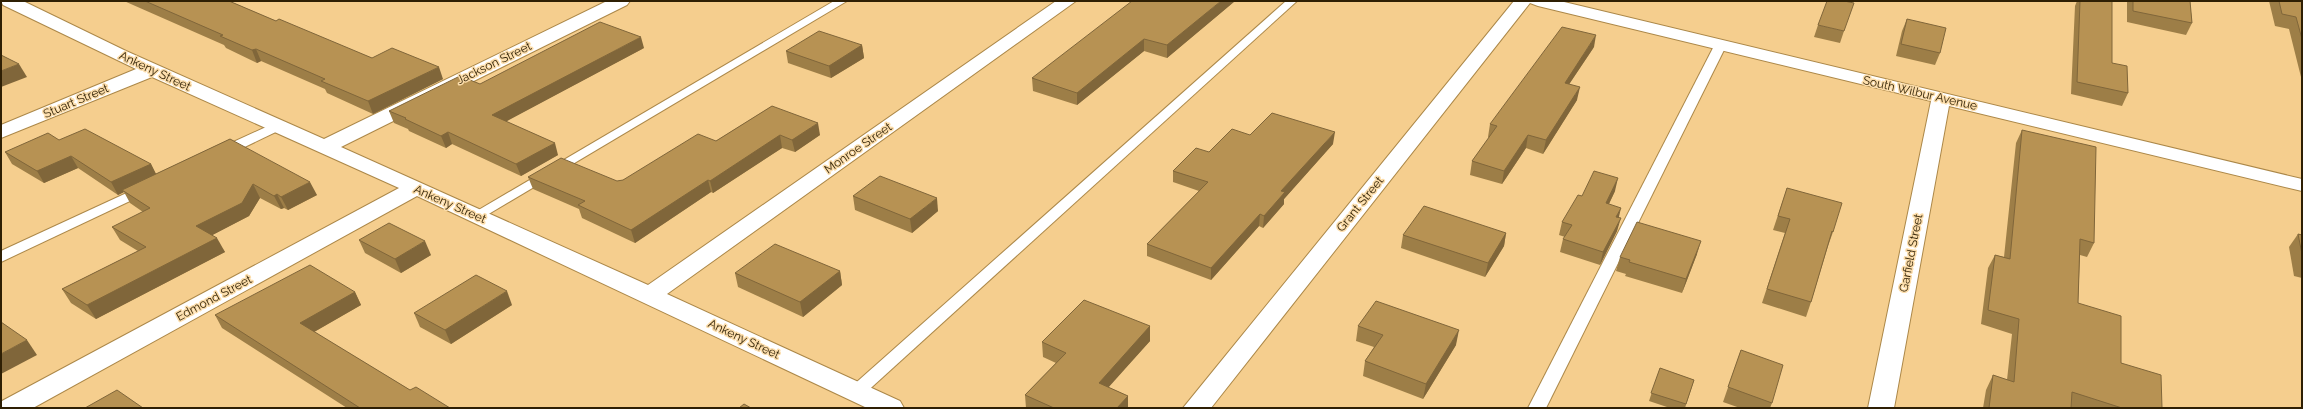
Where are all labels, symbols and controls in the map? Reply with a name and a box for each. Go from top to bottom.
street label: Jackson Street [454,39,534,87]
street label: Ankeny Street [117,48,193,94]
street label: South Wilbur Avenue [1861,73,1979,113]
street label: Stuart Street [41,81,111,121]
street label: Monroe Street [822,120,894,176]
street label: Grant Street [1334,174,1386,234]
street label: Ankeny Street [412,182,488,226]
street label: Garfield Street [1897,213,1925,293]
street label: Edmond Street [174,272,254,324]
street label: Ankeny Street [706,316,782,362]

